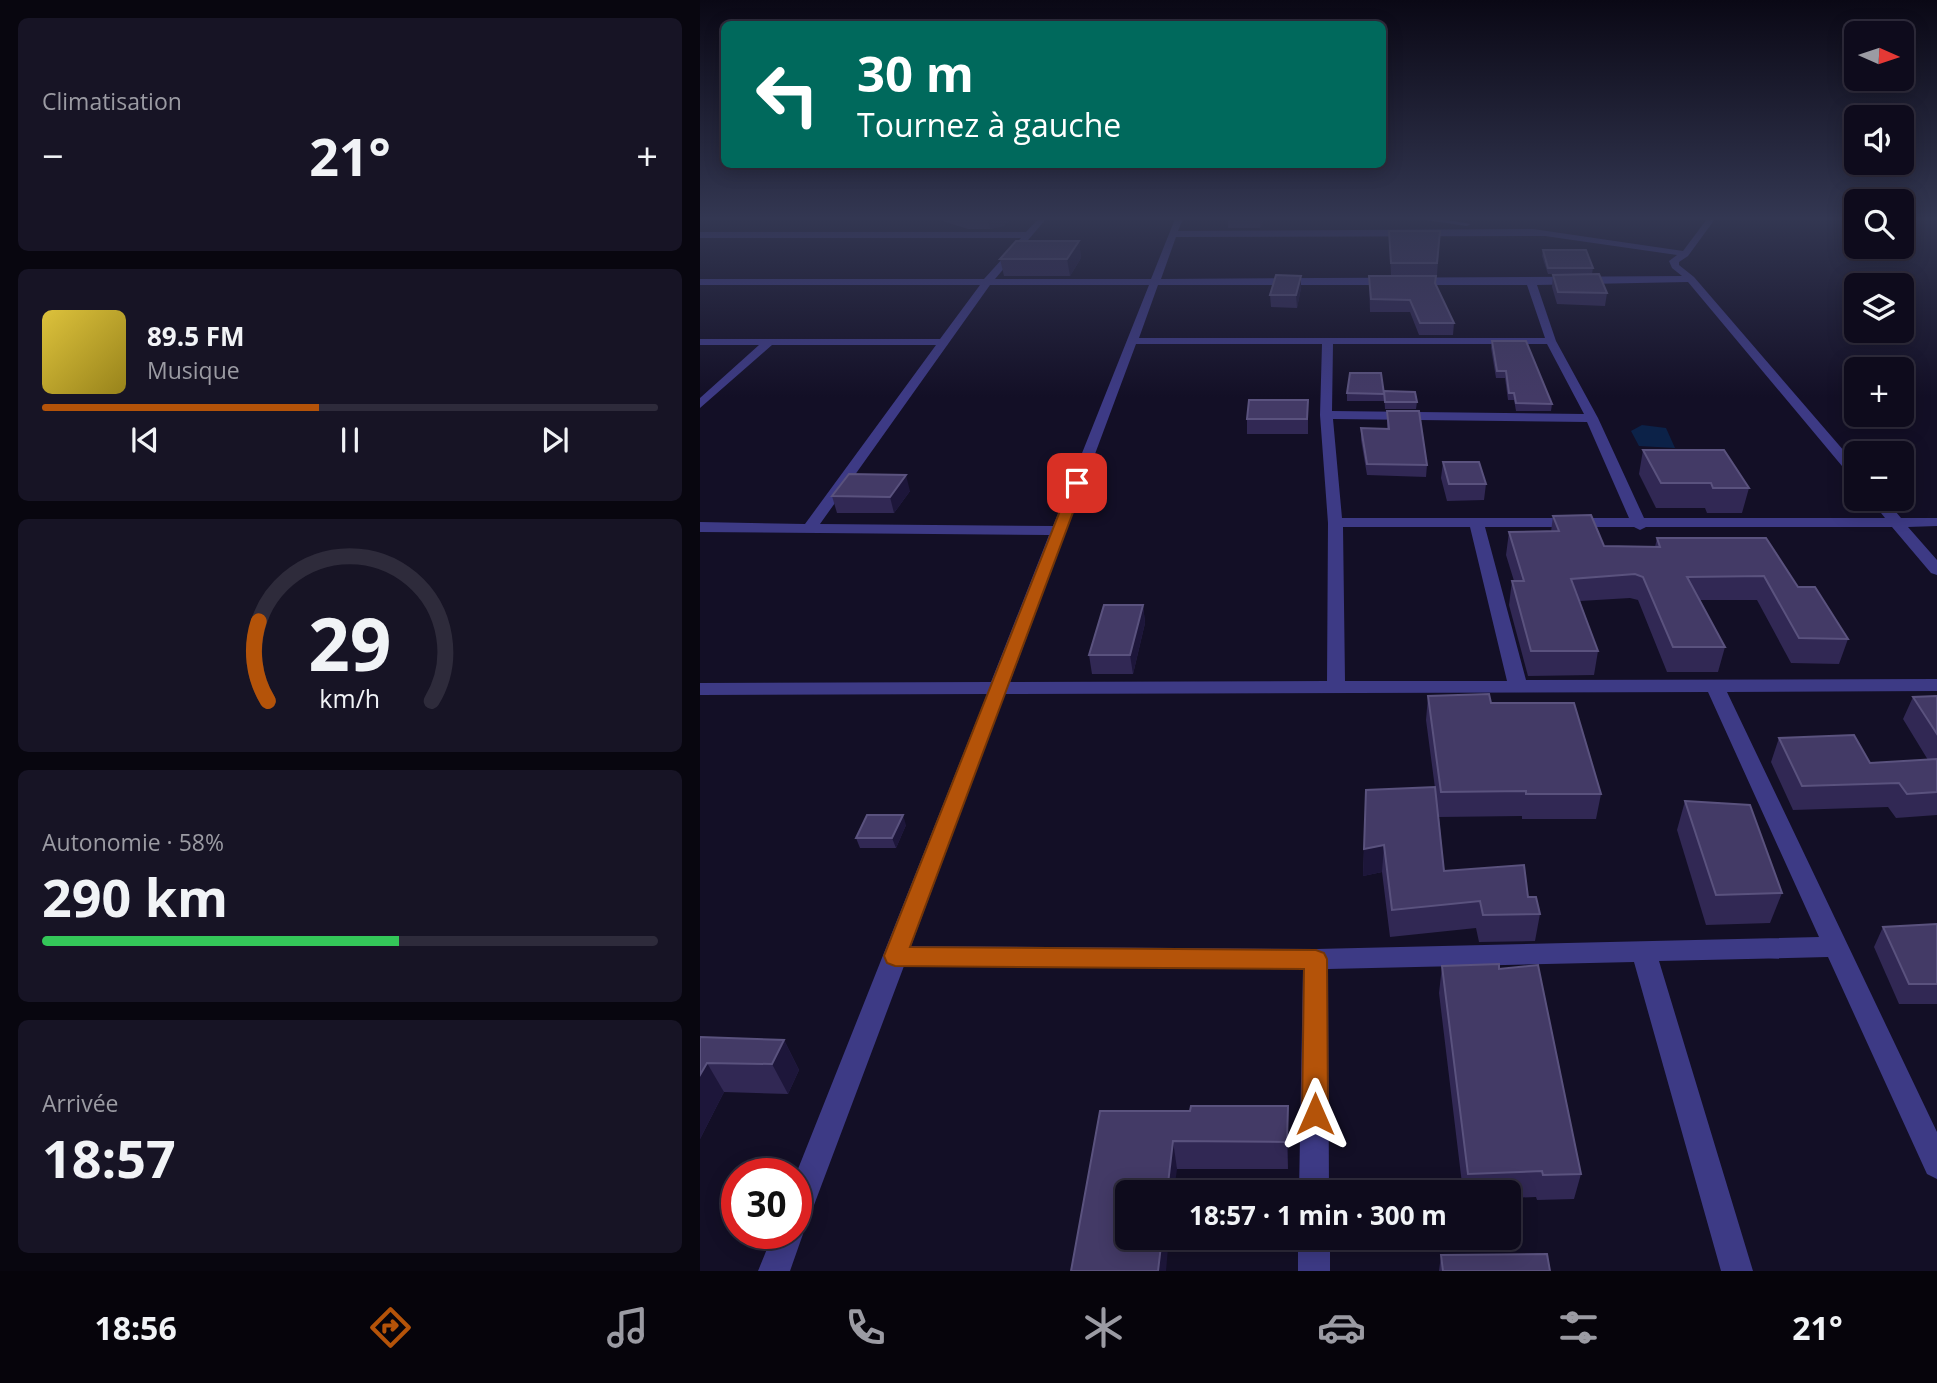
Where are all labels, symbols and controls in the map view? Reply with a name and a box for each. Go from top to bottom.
north arrow [1844,21,1914,91]
map controls [1844,21,1914,511]
text: 30 m [857,40,974,106]
icon: left [742,49,833,140]
text: Climatisation [42,85,182,117]
text: Tournez à gauche [857,103,1121,146]
button: sound [1844,105,1914,175]
text: 21° [309,120,391,191]
text: − [42,129,64,181]
text: + [636,129,658,181]
button: search [1844,189,1914,259]
button: layers [1844,273,1914,343]
text: 89.5 FM [147,318,245,354]
text: Musique [147,354,240,386]
button: + [1844,357,1914,427]
icon: previous [126,421,164,459]
icon: pause [331,421,369,459]
icon: next [536,421,574,459]
button: − [1844,441,1914,511]
pin [1047,453,1107,513]
icon: arrive [1058,464,1096,502]
text: 29 [308,594,392,693]
text: km/h [320,681,380,715]
text: Autonomie · 58% [42,826,224,858]
text: 290 km [42,861,228,932]
position arrow [1278,1077,1352,1151]
text: Arrivée [42,1087,118,1119]
text: 18:57 [42,1122,176,1193]
speed limit sign: 30 [721,1158,812,1249]
text: 18:57 · 1 min · 300 m [1189,1197,1447,1233]
icon: directions [366,1303,415,1352]
icon: music [603,1303,652,1352]
icon: phone [841,1303,890,1352]
icon: climate [1079,1303,1128,1352]
icon: car [1317,1303,1366,1352]
icon: filters [1554,1303,1603,1352]
text: 18:56 [94,1306,177,1349]
text: 21° [1792,1306,1843,1349]

